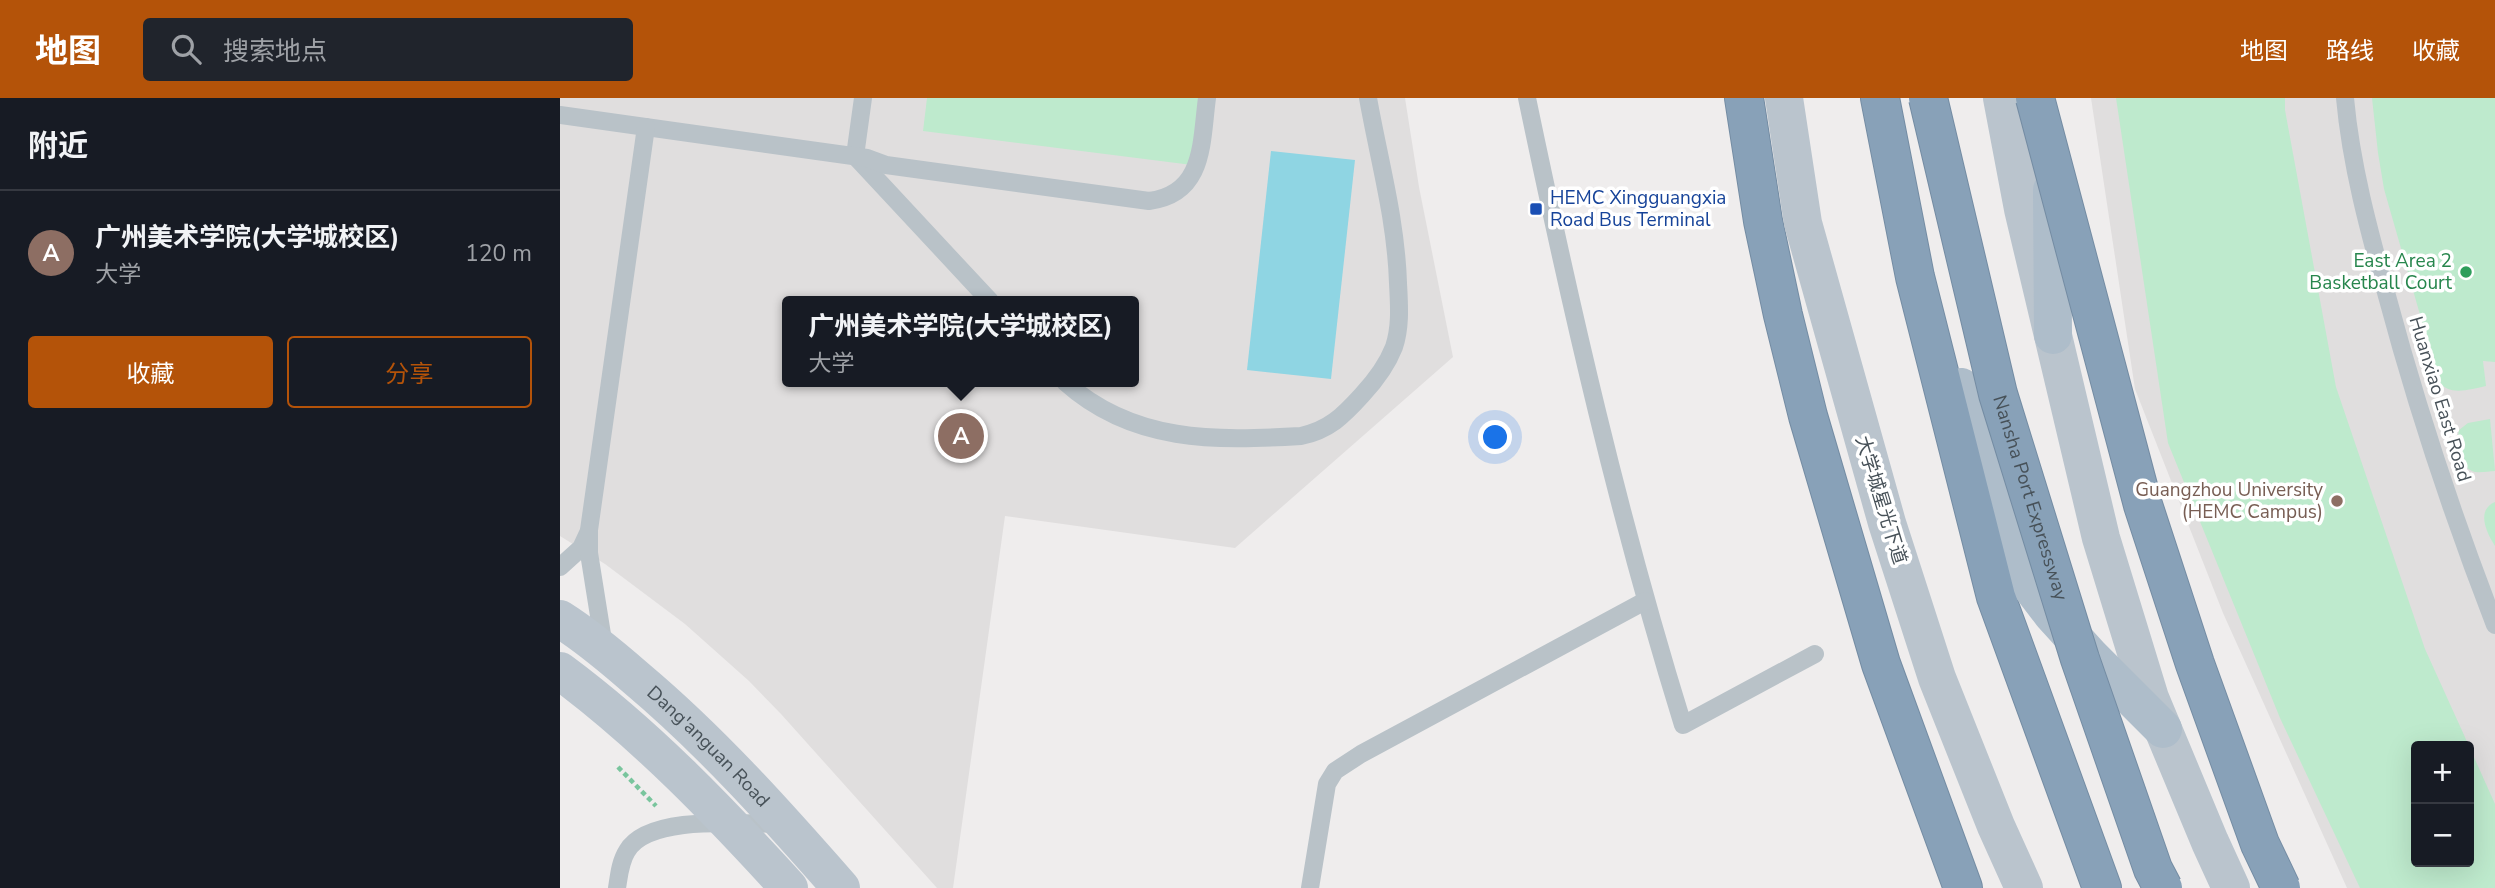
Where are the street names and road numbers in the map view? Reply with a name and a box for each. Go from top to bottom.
street label: Huanxiao East Road [2402,313,2478,485]
street label: Nansha Port Expressway [1986,392,2074,604]
street label: 大学城星光下道 [1849,433,1913,567]
street label: Dang'anguan Road [641,680,775,813]

